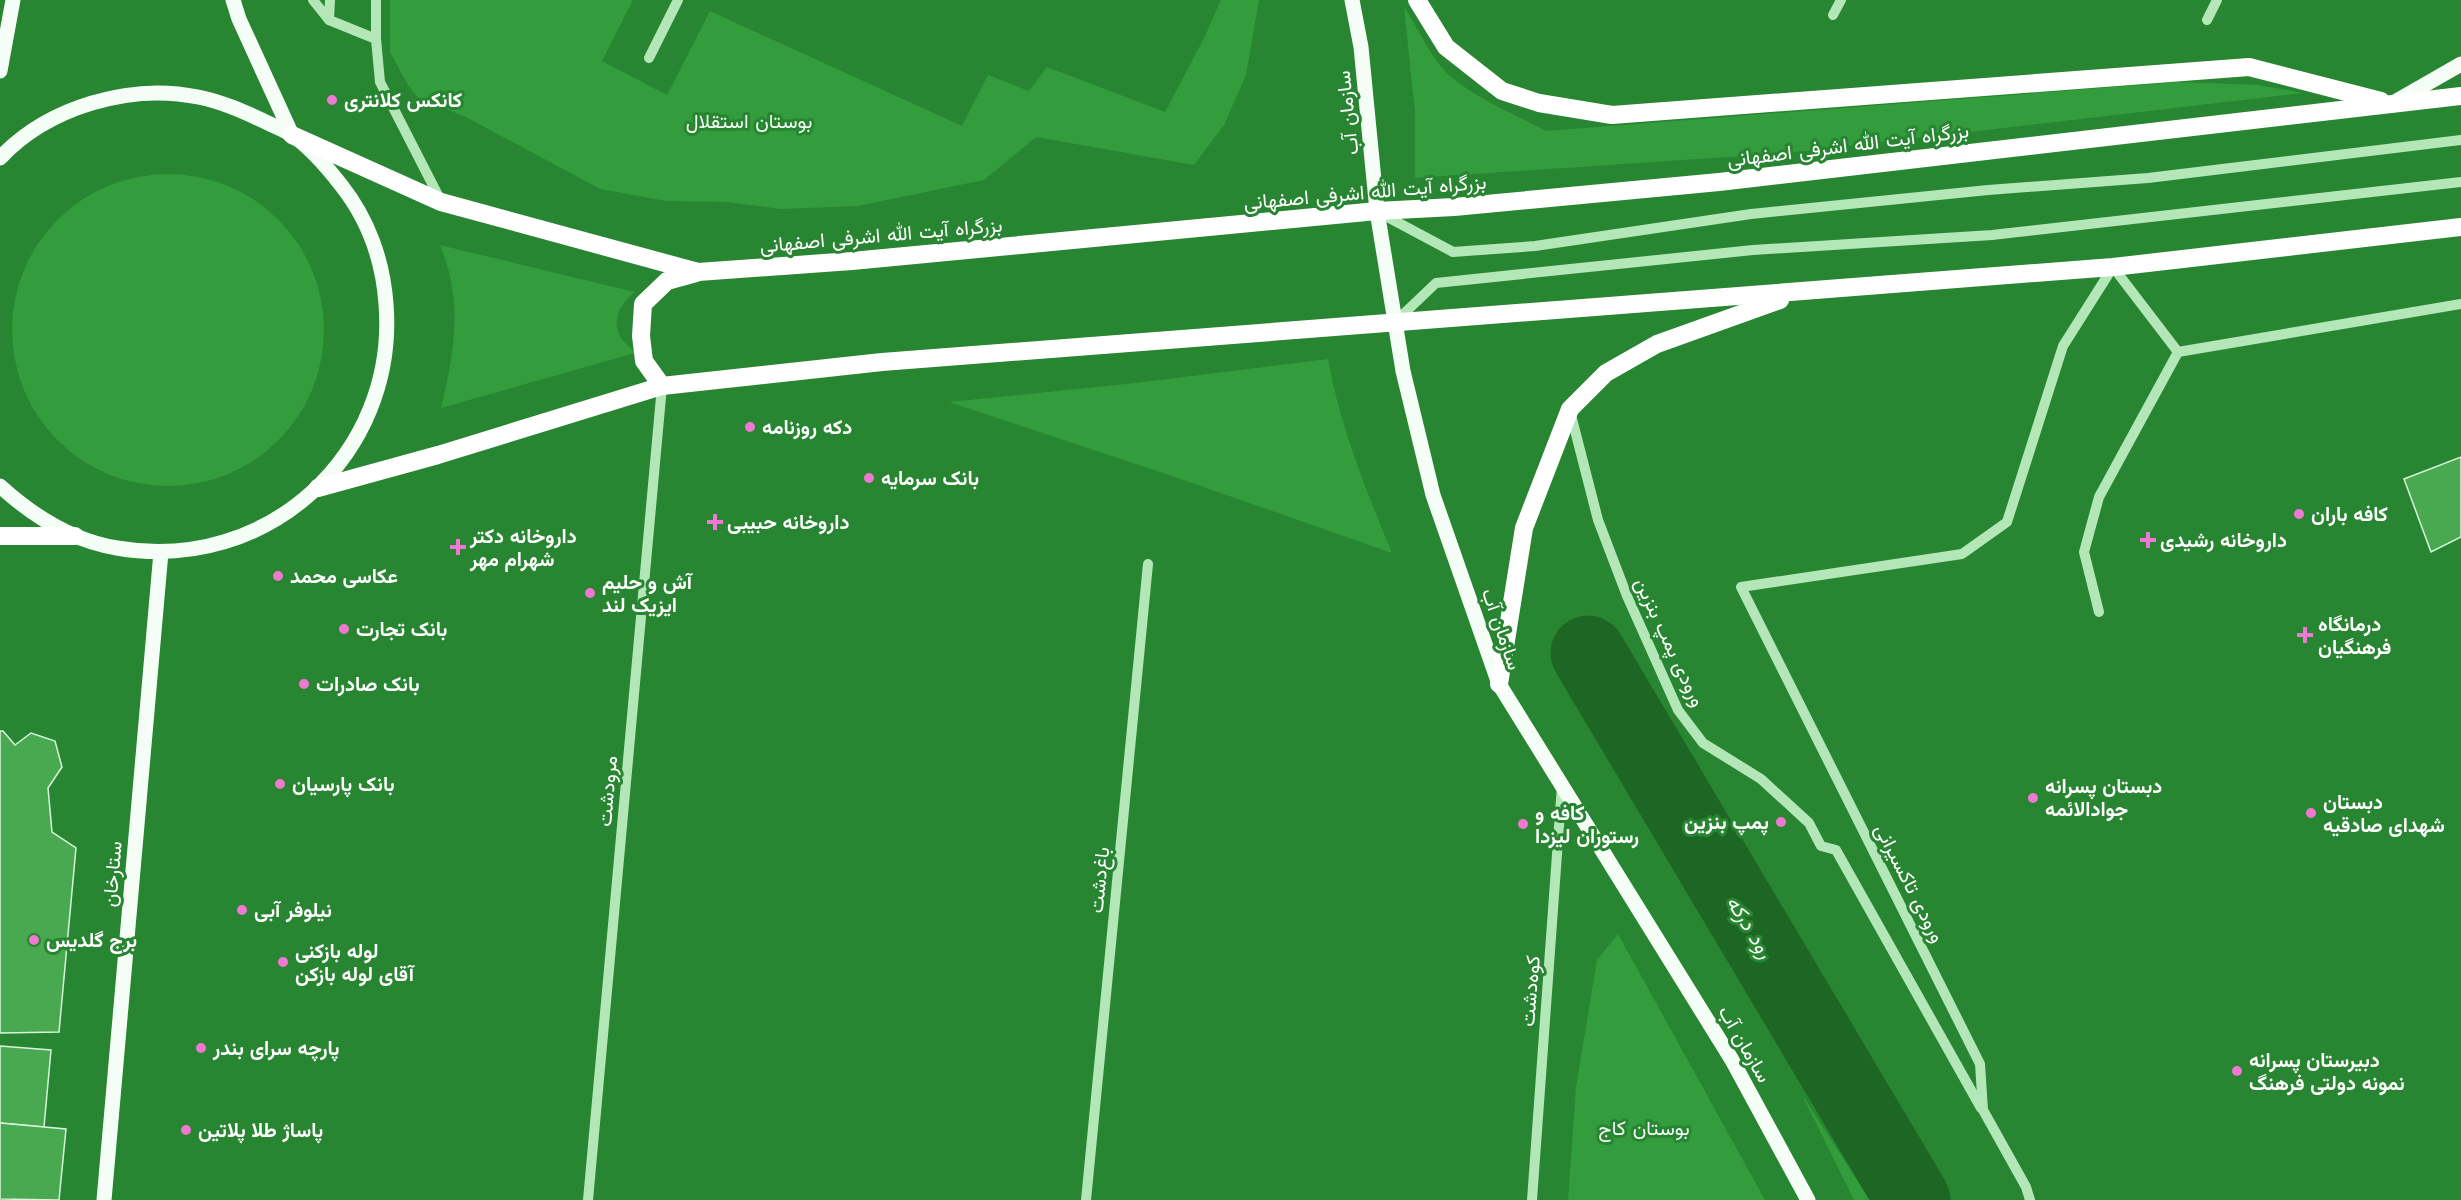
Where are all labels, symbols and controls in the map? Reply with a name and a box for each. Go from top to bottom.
street label: سازمان آب [1331,70,1364,156]
place label: کانکس کلانتری [344,88,462,113]
marker: کانکس کلانتری [325,93,339,107]
park label: بوستان استقلال [686,109,812,134]
street label: بزرگراه آیت الله اشرفی اصفهانی [1726,118,1970,173]
street label: بزرگراه آیت الله اشرفی اصفهانی [1243,169,1487,216]
street label: بزرگراه آیت الله اشرفی اصفهانی [759,212,1003,259]
place label: دکه روزنامه [762,415,852,440]
marker: دکه روزنامه [743,420,757,434]
place label: بانک سرمایه [881,466,979,491]
marker: بانک سرمایه [862,471,876,485]
place label: کافه باران [2311,502,2388,527]
marker: کافه باران [2292,507,2306,521]
place label: داروخانه حبیبی [727,510,850,535]
marker: داروخانه حبیبی [708,515,722,529]
place label: داروخانه دکتر شهرام مهر [469,524,577,572]
place label: داروخانه رشیدی [2160,528,2287,553]
marker: داروخانه رشیدی [2141,533,2155,547]
marker: داروخانه دکتر شهرام مهر [451,540,465,554]
place label: عکاسی محمد [290,564,398,588]
marker: عکاسی محمد [271,569,285,583]
place label: آش و حلیم ایزیک لند [602,570,694,618]
street label: ورودی پمپ بنزین [1628,574,1710,711]
street label: سازمان آب [1476,585,1527,673]
marker: آش و حلیم ایزیک لند [583,586,597,600]
place label: درمانگاه فرهنگیان [2318,612,2391,660]
place label: بانک تجارت [356,617,447,642]
marker: بانک تجارت [337,622,351,636]
marker: درمانگاه فرهنگیان [2296,626,2314,644]
place label: بانک صادرات [316,672,420,697]
marker: بانک صادرات [297,677,311,691]
street label: مرودشت [592,755,623,827]
place label: بانک پارسیان [292,772,395,798]
place label: دبستان پسرانه جوادالائمه [2045,774,2162,822]
marker: بانک پارسیان [273,777,287,791]
place label: دبستان شهدای صادقیه [2323,790,2445,838]
marker: دبستان پسرانه جوادالائمه [2026,791,2040,805]
place label: کافه و رستوران لیزدا [1535,801,1639,849]
marker: دبستان شهدای صادقیه [2304,806,2318,820]
place label: پمپ بنزین [1684,810,1769,836]
marker: پمپ بنزین [1774,815,1788,829]
marker: کافه و رستوران لیزدا [1516,817,1530,831]
street label: ورودی تاکسیرانی [1869,820,1950,947]
street label: ستارخان [97,840,128,908]
street label: باغ‌دشت [1084,846,1116,915]
water label: رود درکه [1721,891,1778,963]
place label: نیلوفر آبى [254,898,332,923]
marker: نیلوفر آبى [235,903,249,917]
place label: برج گلدیس [46,928,137,954]
marker: برج گلدیس [27,933,41,947]
place label: لوله بازکنی آقای لوله بازکن [295,939,416,987]
street label: کوه‌دشت [1515,954,1546,1028]
marker: لوله بازکنی آقای لوله بازکن [276,955,290,969]
street label: سازمان آب [1713,1001,1777,1087]
place label: پارچه سرای بندر [212,1036,339,1062]
marker: پارچه سرای بندر [194,1041,208,1055]
place label: دبيرستان پسرانه نمونه دولتی فرهنگ [2249,1048,2405,1096]
marker: دبيرستان پسرانه نمونه دولتی فرهنگ [2230,1064,2244,1078]
park label: بوستان کاج [1598,1116,1690,1142]
place label: پاساژ طلا پلاتین [198,1118,323,1144]
marker: پاساژ طلا پلاتین [179,1123,193,1137]

